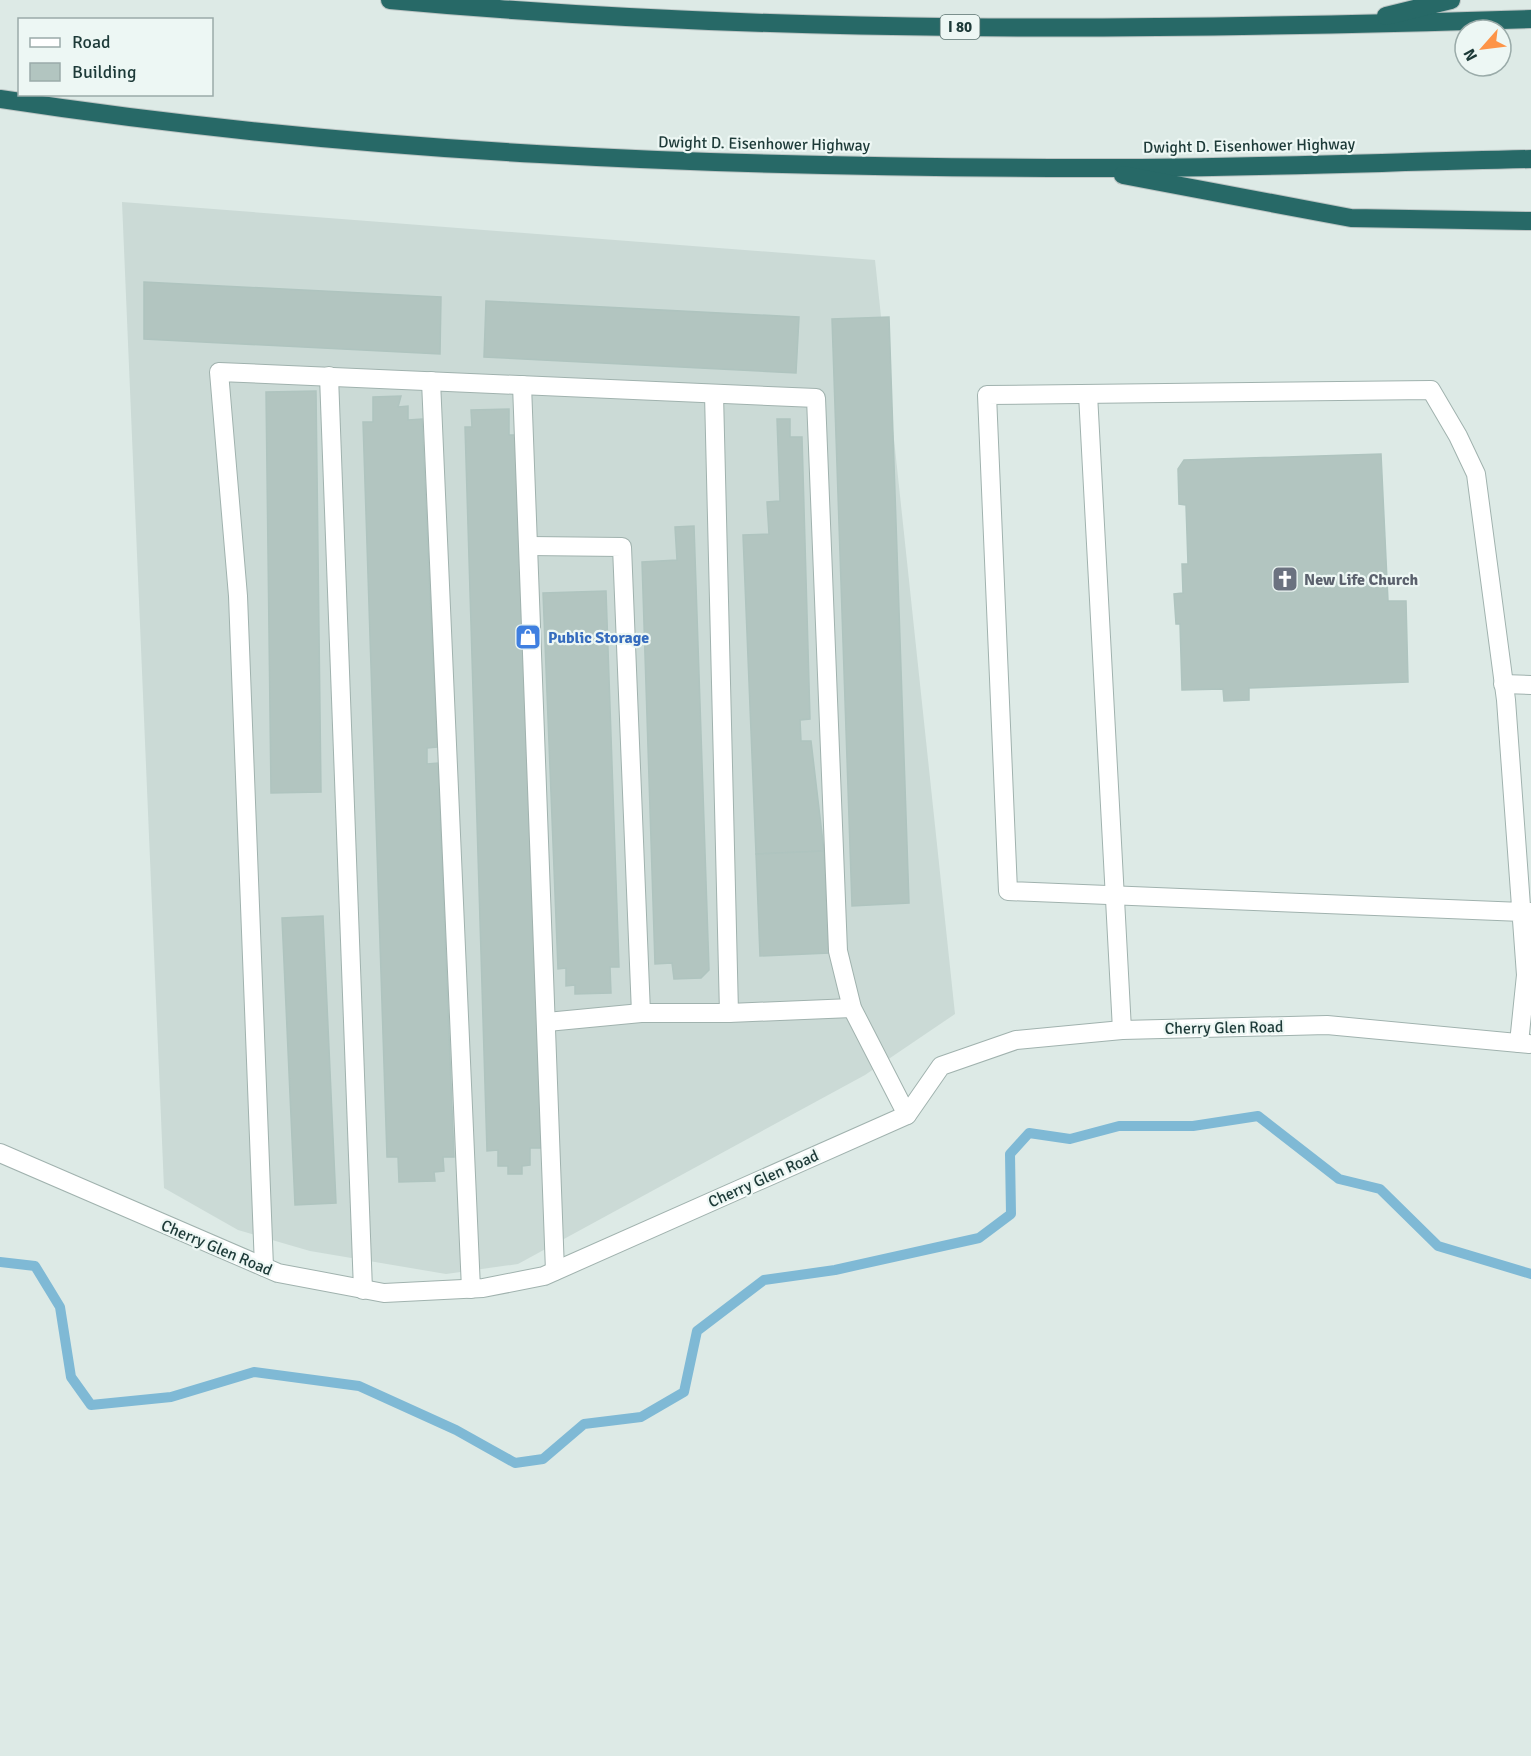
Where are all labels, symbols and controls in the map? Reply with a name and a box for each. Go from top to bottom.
road number: I 80 [940,15,980,39]
legend [18,18,213,96]
north arrow [1453,18,1513,78]
text: Road [72,31,111,53]
text: N [1459,45,1482,64]
text: Building [72,61,136,83]
street label: Dwight D. Eisenhower Highway [658,132,871,156]
street label: Dwight D. Eisenhower Highway [1143,134,1356,158]
church icon: New Life Church [1270,564,1300,594]
place label: New Life Church [1304,570,1419,590]
shop icon: Public Storage [513,622,543,652]
place label: Public Storage [548,628,649,648]
street label: Cherry Glen Road [1164,1017,1284,1039]
street label: Cherry Glen Road [705,1146,822,1212]
street label: Cherry Glen Road [158,1215,275,1280]

